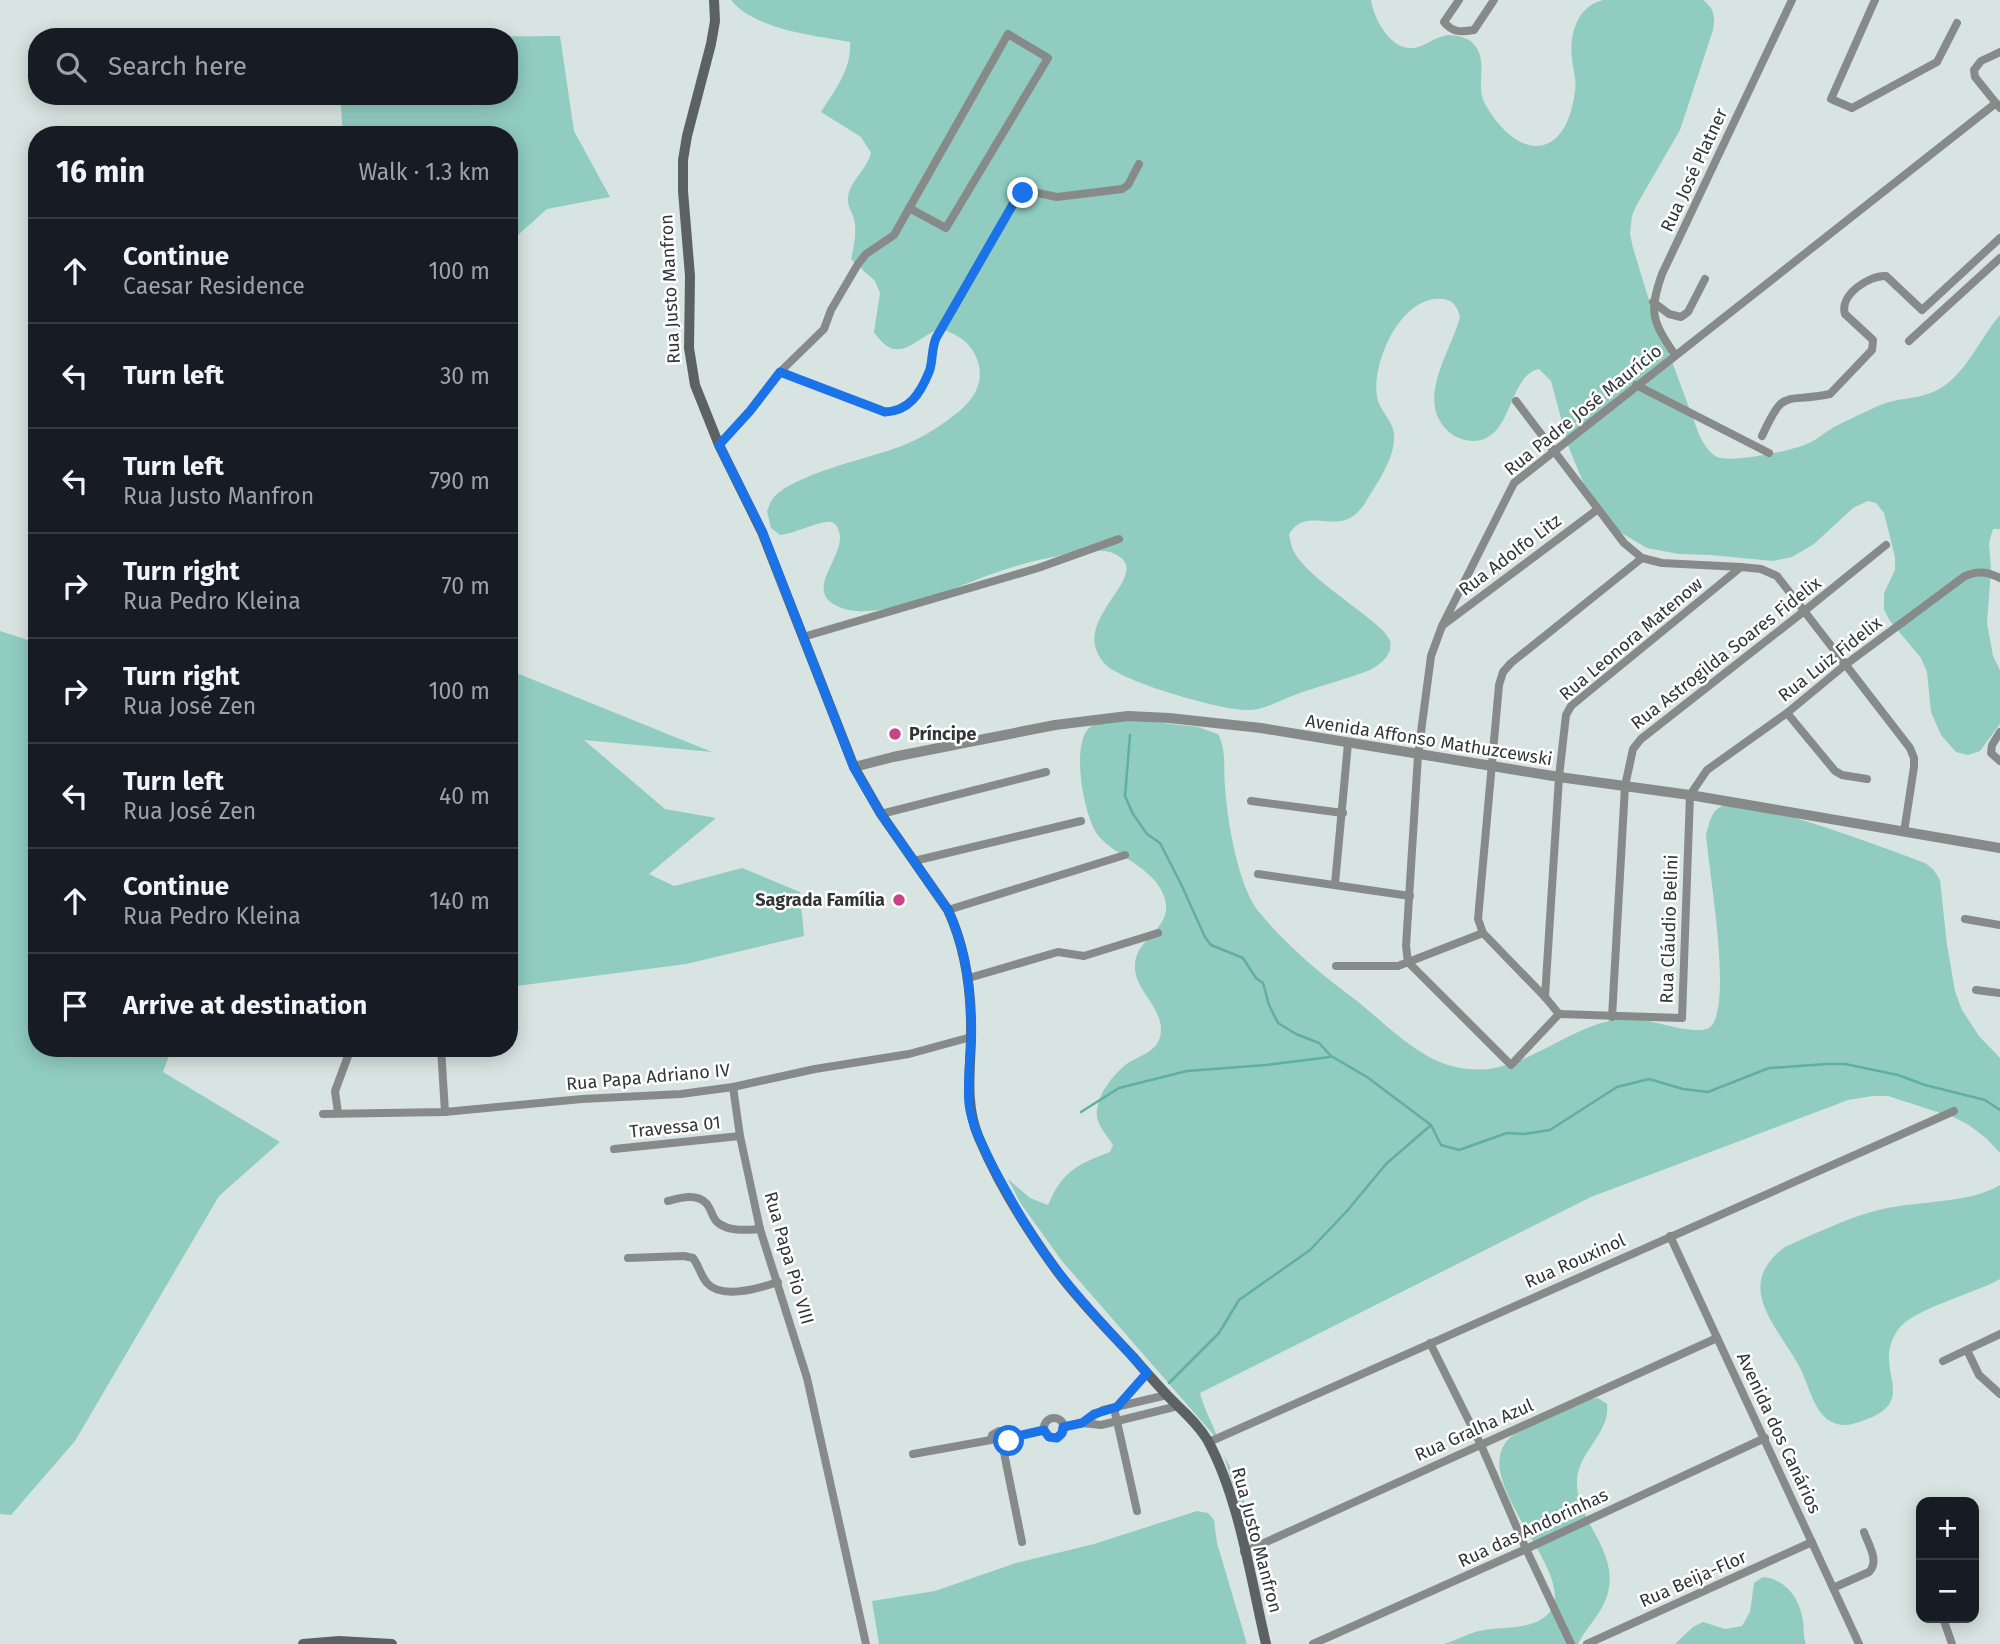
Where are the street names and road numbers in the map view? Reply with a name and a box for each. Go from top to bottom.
street label: Rua José Platner [1656,105,1732,235]
street label: Rua Justo Manfron [655,214,685,364]
street label: Rua Padre José Maurício [1500,340,1666,480]
street label: Rua Adolfo Litz [1455,509,1566,601]
street label: Rua Astrogilda Soares Fidelix [1627,572,1826,734]
street label: Rua Leonora Matenow [1555,573,1707,705]
street label: Rua Luiz Fidelix [1774,611,1887,706]
street label: Avenida Affonso Mathuzcewski [1304,710,1554,770]
street label: Rua Cláudio Belini [1655,854,1683,1004]
street label: Rua Papa Adriano IV [565,1059,731,1095]
street label: Travessa 01 [628,1111,722,1143]
street label: Rua Papa Pio VIII [760,1189,818,1327]
street label: Rua Rouxinol [1521,1229,1629,1293]
street label: Avenida dos Canários [1732,1349,1826,1517]
street label: Rua Gralha Azul [1411,1394,1537,1466]
street label: Rua Justo Manfron [1227,1465,1287,1615]
street label: Rua das Andorinhas [1455,1484,1611,1572]
street label: Rua Beija-Flor [1636,1546,1750,1612]

